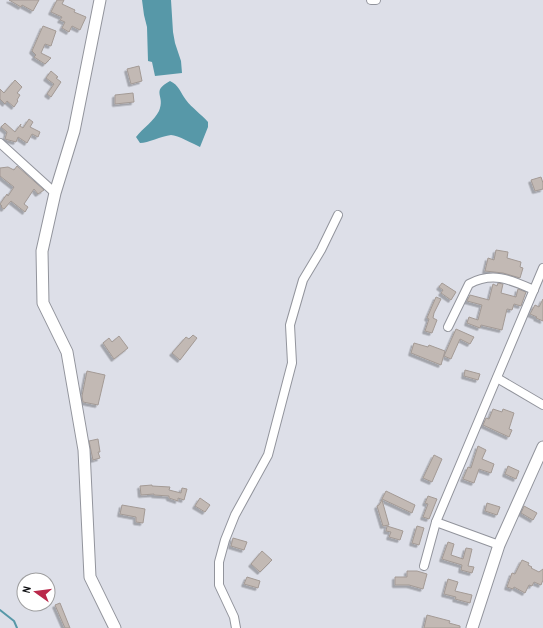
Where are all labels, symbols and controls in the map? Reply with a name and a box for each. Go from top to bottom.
north arrow [16,572,56,612]
text: N [19,585,34,594]

